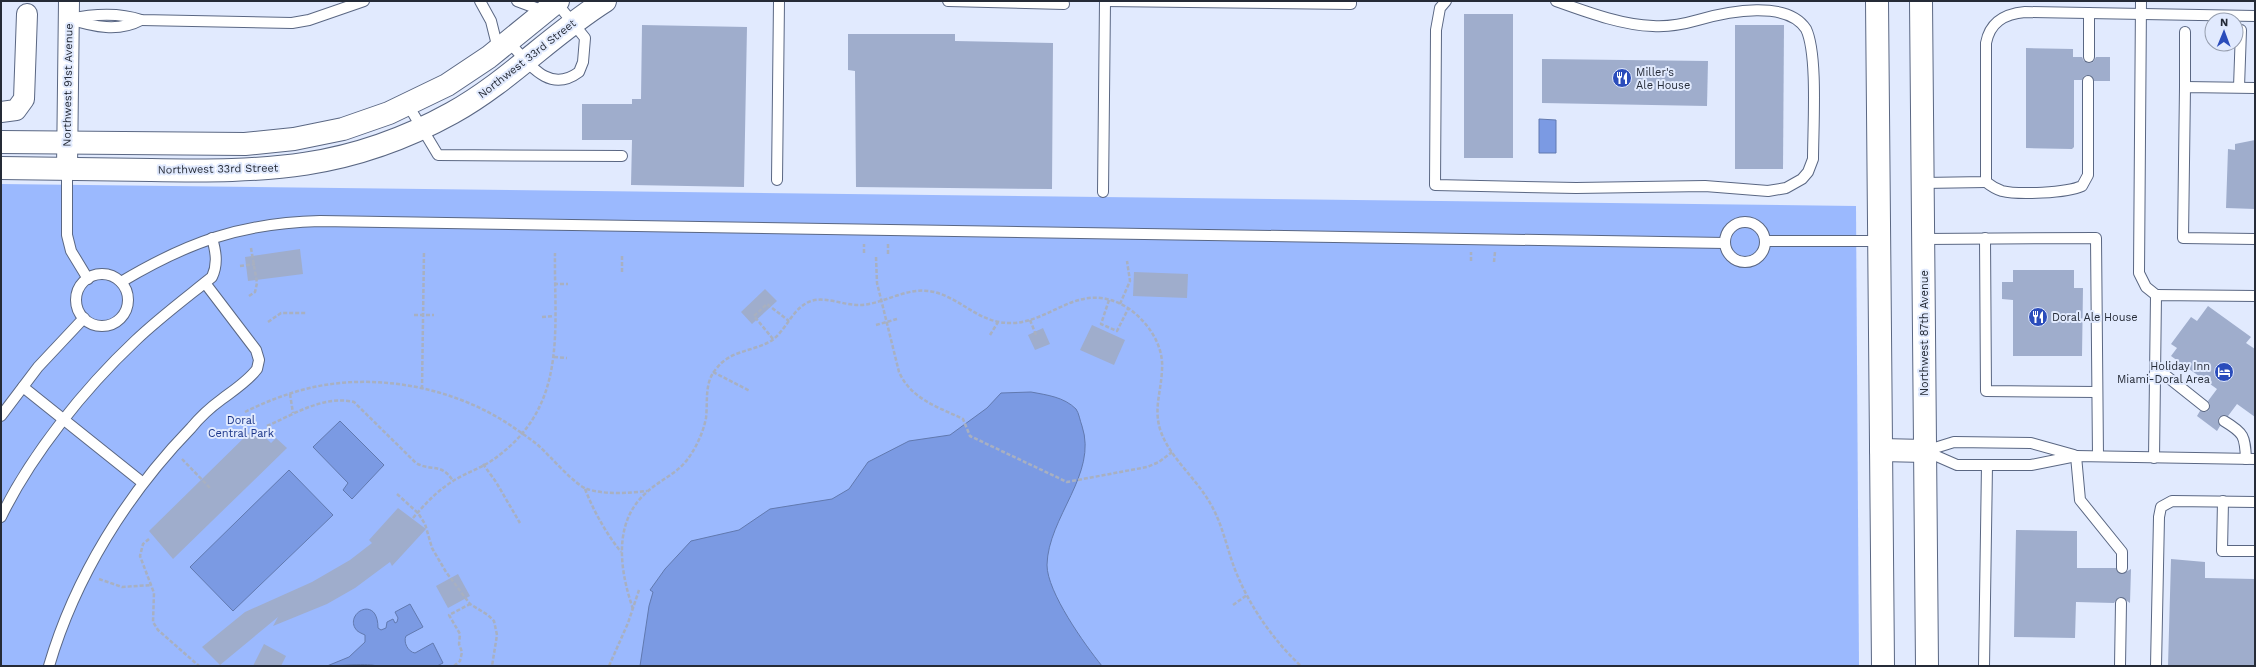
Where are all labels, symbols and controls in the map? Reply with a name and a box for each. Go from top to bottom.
north arrow [2204,12,2244,52]
text: N [2220,16,2228,29]
street label: Northwest 33rd Street [476,17,579,101]
street label: Northwest 91st Avenue [60,23,76,147]
place label: Miller's Ale House [1636,66,1690,92]
restaurant icon: Miller's Ale House [1611,67,1633,89]
street label: Northwest 33rd Street [158,161,279,177]
street label: Northwest 87th Avenue [1918,270,1931,396]
restaurant icon: Doral Ale House [2027,306,2049,328]
place label: Doral Ale House [2052,311,2138,324]
place label: Holiday Inn Miami-Doral Area [2117,360,2210,386]
hotel icon: Holiday Inn Miami-Doral Area [2213,361,2235,383]
park label: Doral Central Park [208,414,274,440]

